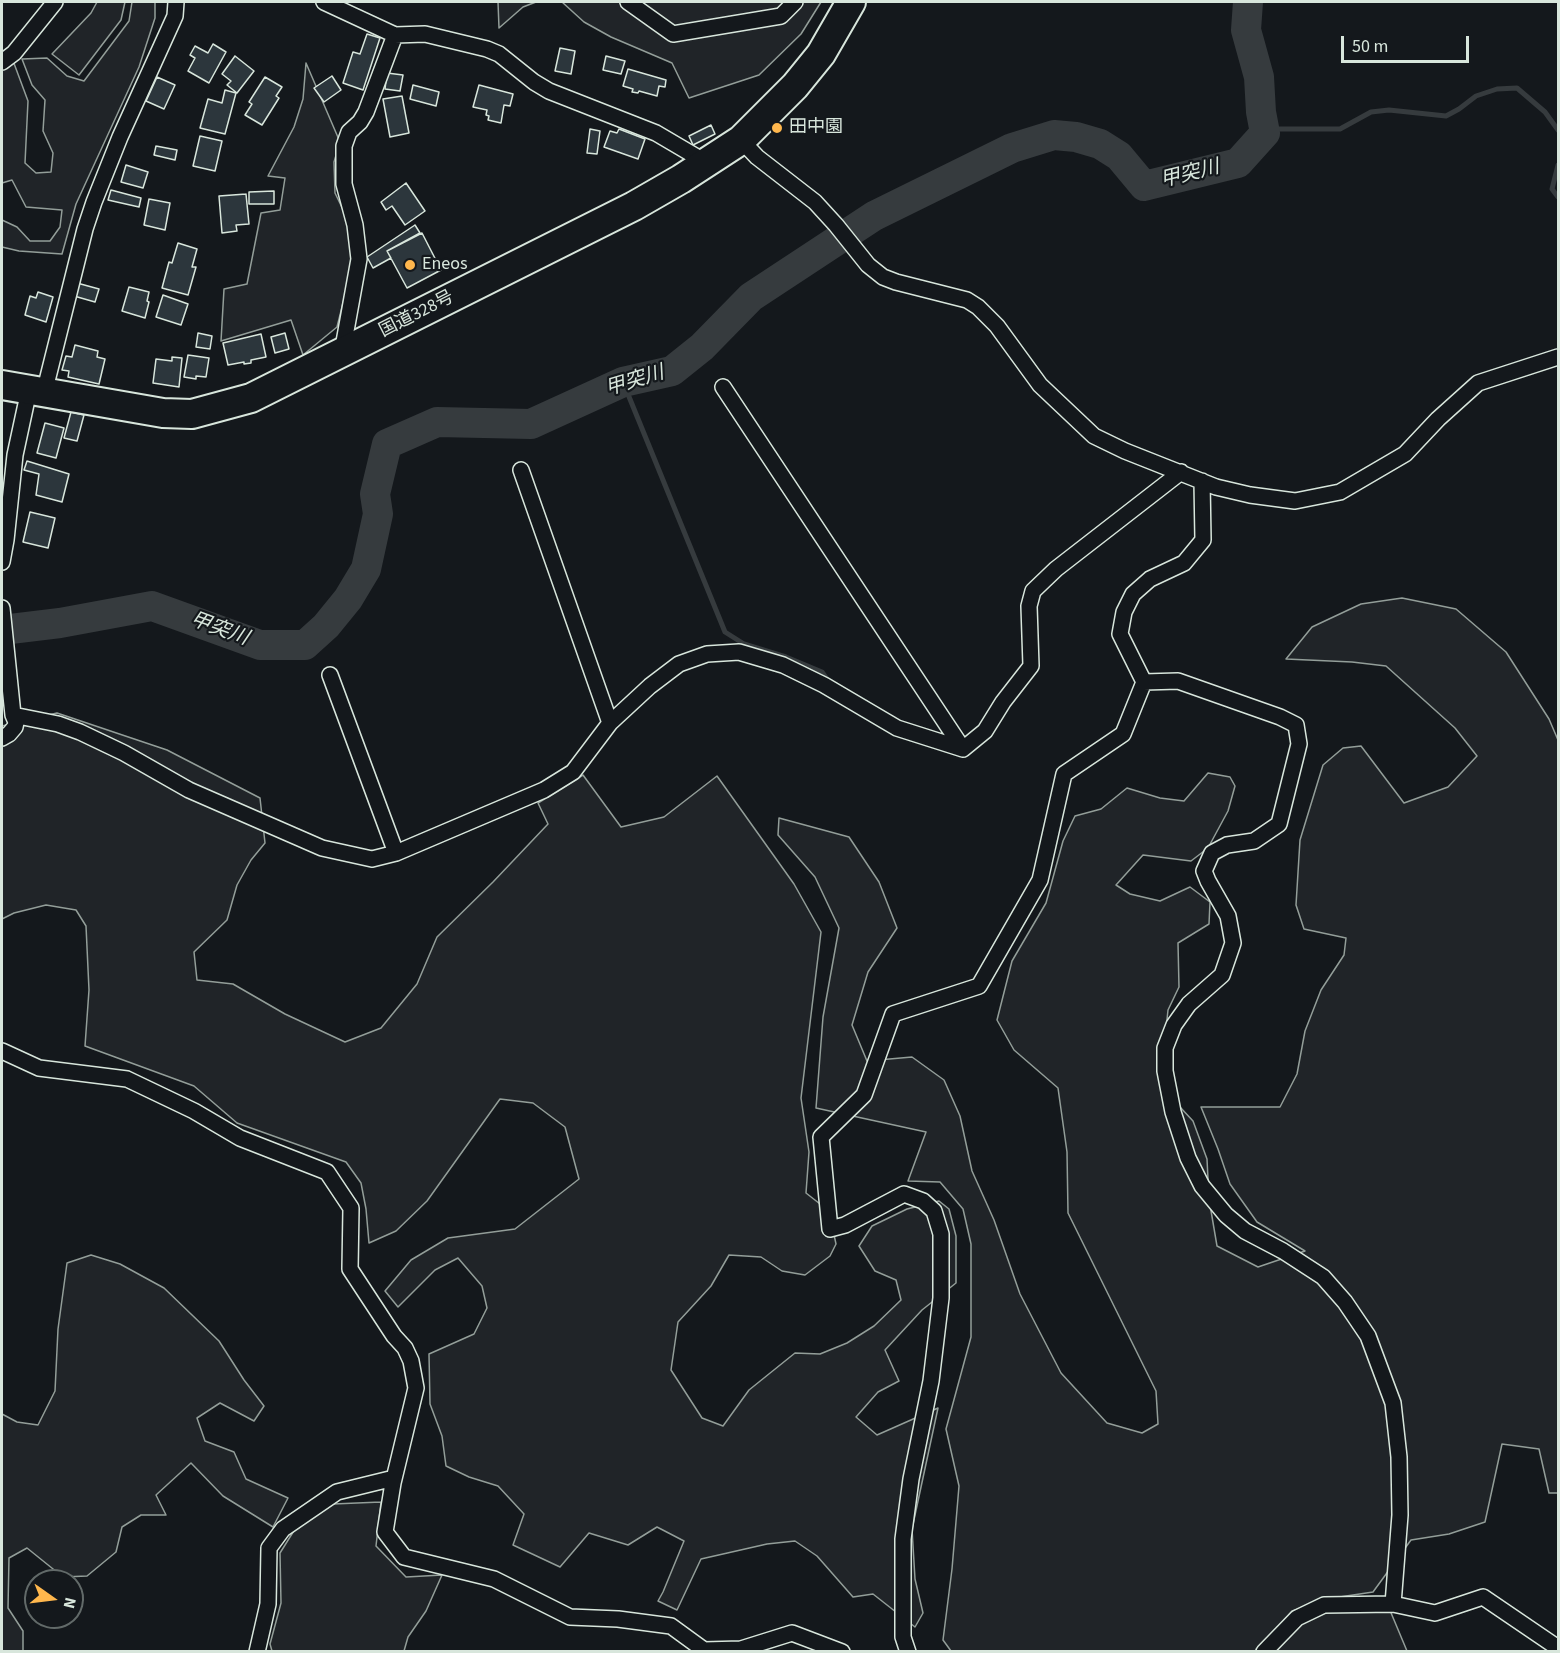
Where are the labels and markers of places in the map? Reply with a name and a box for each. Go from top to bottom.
place label: 田中園 [789,117,843,139]
marker: 田中園 [770,121,784,135]
place label: Eneos [422,254,468,276]
marker: Eneos [403,258,417,272]

